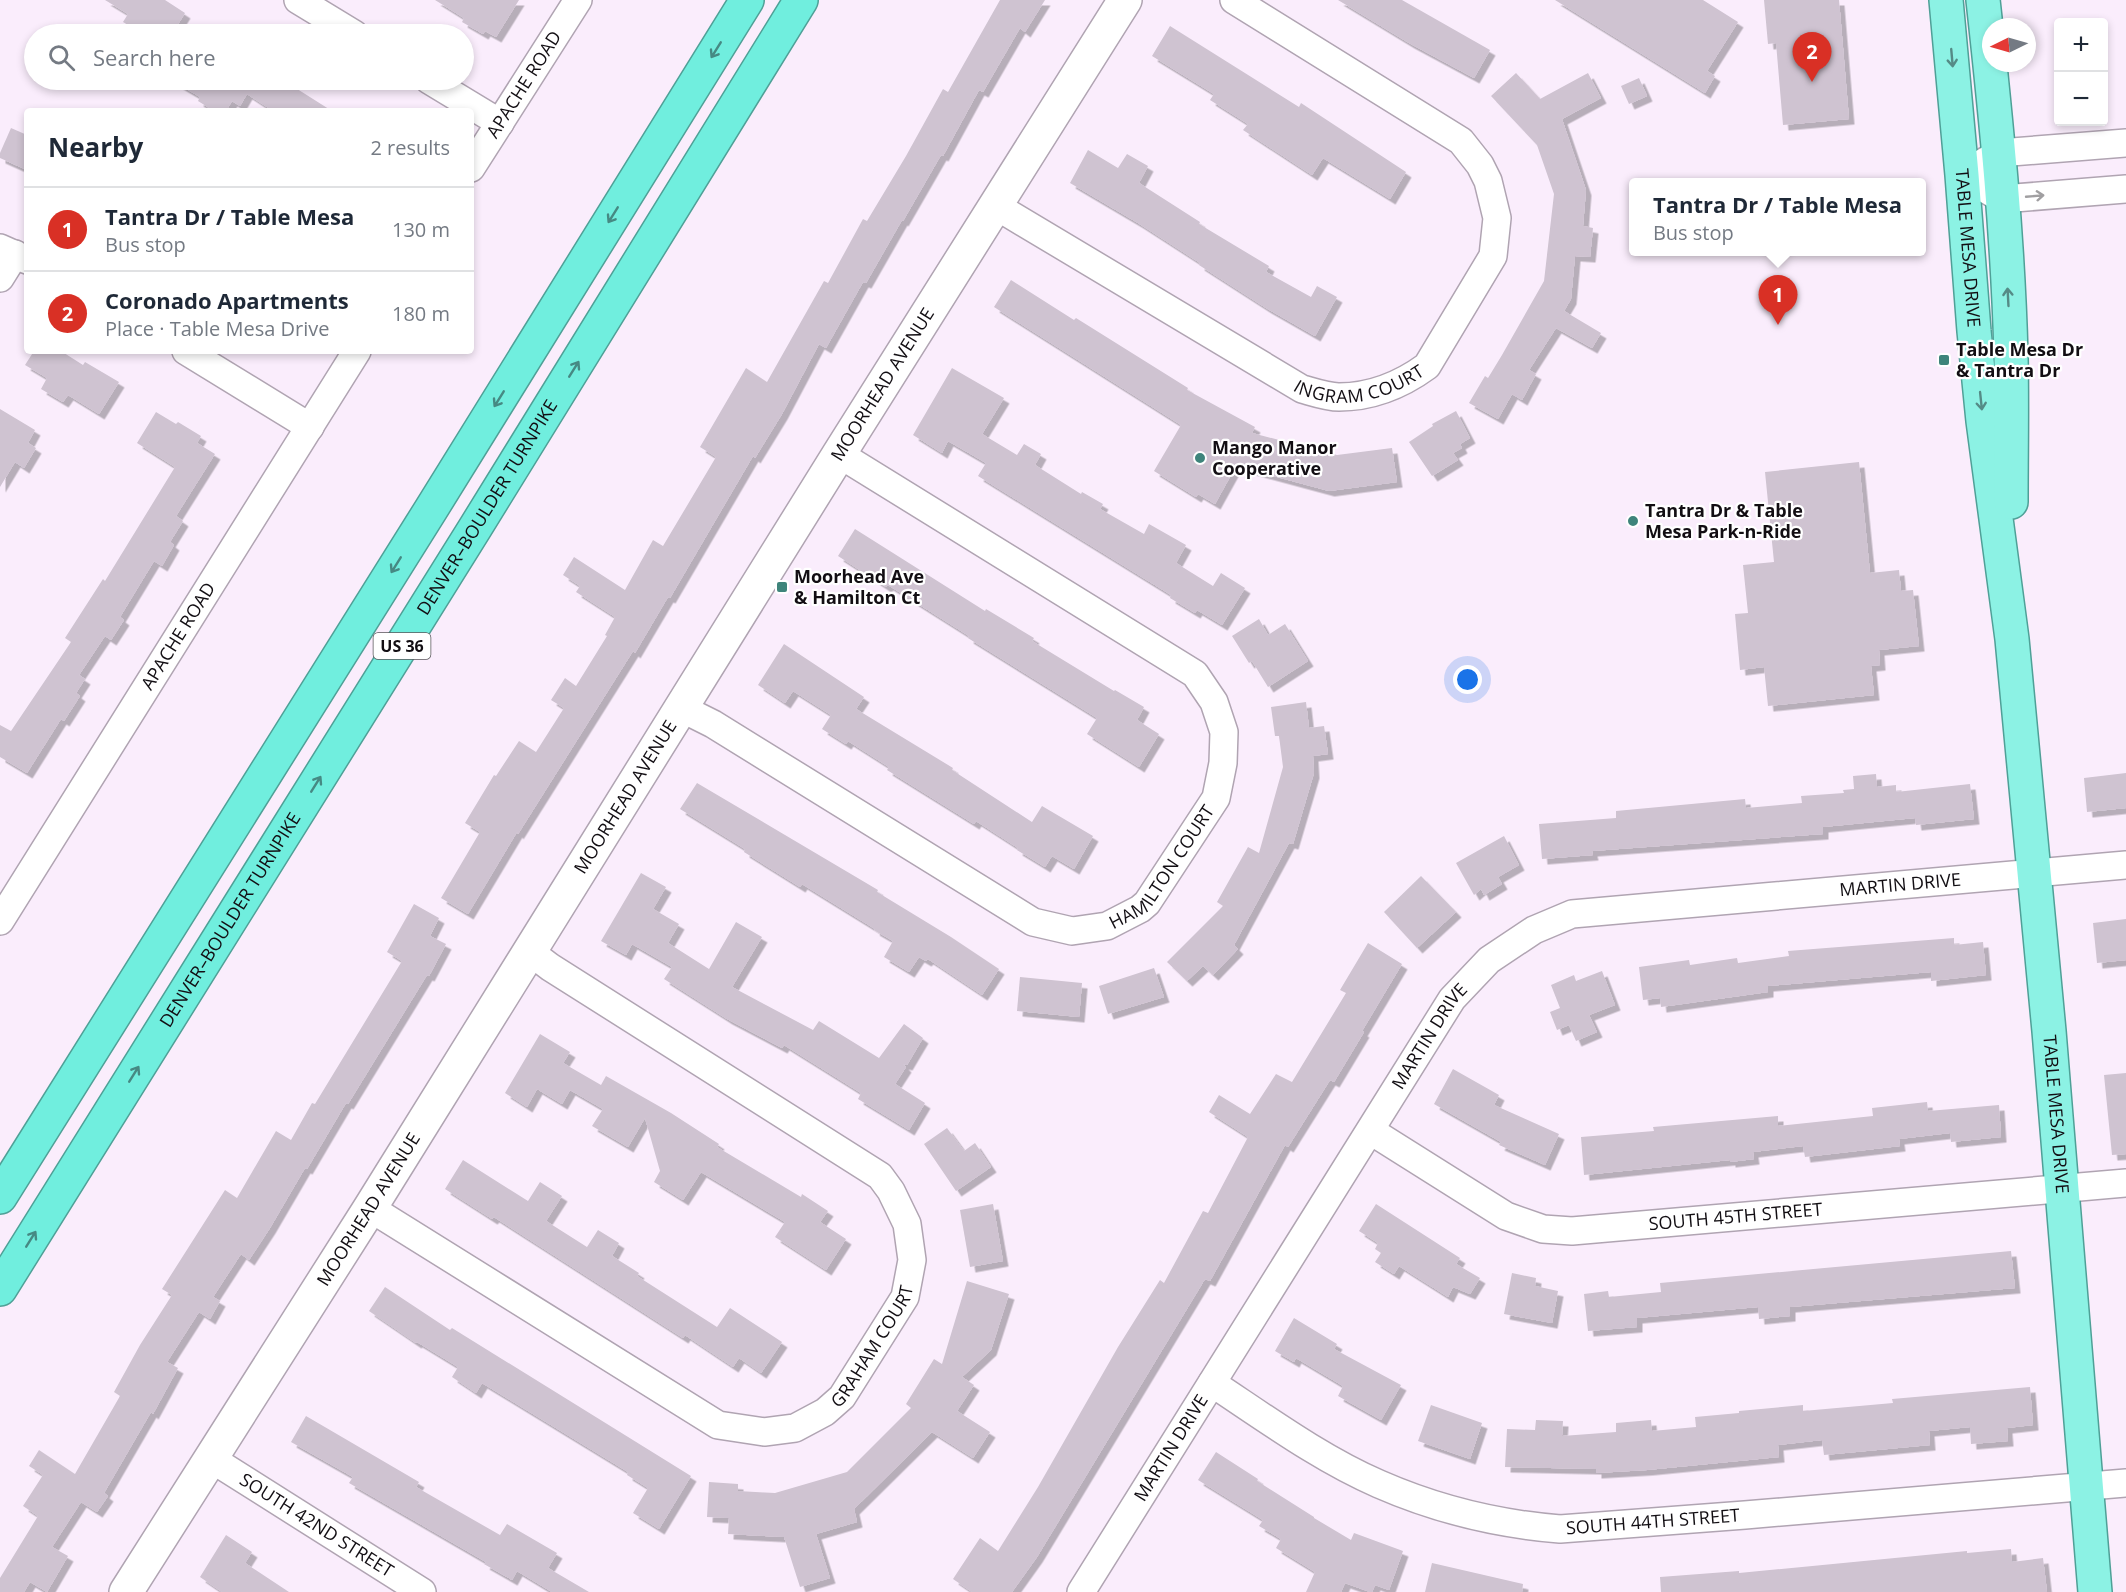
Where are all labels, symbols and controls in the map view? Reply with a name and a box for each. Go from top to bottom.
north arrow [1982,18,2036,72]
map controls [2054,18,2108,126]
button: + [2054,18,2108,72]
search box [24,24,474,90]
street label: APACHE ROAD [480,26,566,142]
pin: 2 [1792,32,1832,82]
icon: search [45,41,78,74]
one-way arrow [709,41,721,58]
text: Search here [93,42,216,72]
one-way arrow [1947,48,1958,68]
button: − [2054,72,2108,126]
text: Nearby [48,129,143,165]
text: 2 results [370,134,450,161]
street label: TABLE MESA DRIVE [1950,168,1987,328]
popup [1629,178,1926,256]
text: Tantra Dr / Table Mesa [1653,189,1902,219]
one-way arrow [2025,190,2045,201]
text: Tantra Dr / Table Mesa [105,201,354,231]
one-way arrow [607,207,619,223]
text: 1 [62,216,73,243]
text: 130 m [392,216,450,243]
text: Bus stop [1653,219,1734,246]
text: Bus stop [105,231,186,258]
pin: 1 [1758,276,1798,325]
text: Coronado Apartments [105,285,349,315]
one-way arrow [2003,288,2014,308]
text: 2 [62,300,73,327]
text: 180 m [392,300,450,327]
street label: MOORHEAD AVENUE [825,303,939,465]
text: Place · Table Mesa Drive [105,315,330,342]
place label: Table Mesa Dr & Tantra Dr [1956,337,2083,382]
marker: Table Mesa Dr & Tantra Dr [1937,353,1951,367]
street label: INGRAM COURT [1290,359,1428,408]
one-way arrow [568,361,580,378]
one-way arrow [493,390,505,407]
one-way arrow [1976,391,1987,410]
street label: DENVER–BOULDER TURNPIKE [411,395,562,619]
place label: Mango Manor Cooperative [1212,435,1337,480]
marker: Mango Manor Cooperative [1193,451,1207,465]
place label: Tantra Dr & Table Mesa Park-n-Ride [1645,498,1803,543]
marker: Tantra Dr & Table Mesa Park-n-Ride [1626,514,1640,528]
one-way arrow [390,556,402,573]
place label: Moorhead Ave & Hamilton Ct [794,564,924,609]
street label: APACHE ROAD [135,577,220,694]
marker: Moorhead Ave & Hamilton Ct [775,580,789,594]
road number: US 36 [374,633,430,659]
your location [1453,665,1482,694]
street label: MOORHEAD AVENUE [568,715,682,878]
one-way arrow [310,776,322,793]
street label: HAMILTON COURT [1105,800,1219,934]
street label: DENVER–BOULDER TURNPIKE [153,807,306,1032]
street label: MARTIN DRIVE [1838,867,1962,901]
street label: MARTIN DRIVE [1386,977,1472,1093]
street label: TABLE MESA DRIVE [2038,1034,2075,1195]
one-way arrow [129,1066,141,1083]
street label: MOORHEAD AVENUE [311,1128,425,1290]
street label: SOUTH 45TH STREET [1648,1196,1823,1235]
one-way arrow [25,1231,37,1248]
street label: GRAHAM COURT [825,1283,918,1412]
street label: MARTIN DRIVE [1128,1389,1213,1505]
street label: SOUTH 42ND STREET [236,1467,399,1582]
street label: SOUTH 44TH STREET [1565,1502,1741,1540]

